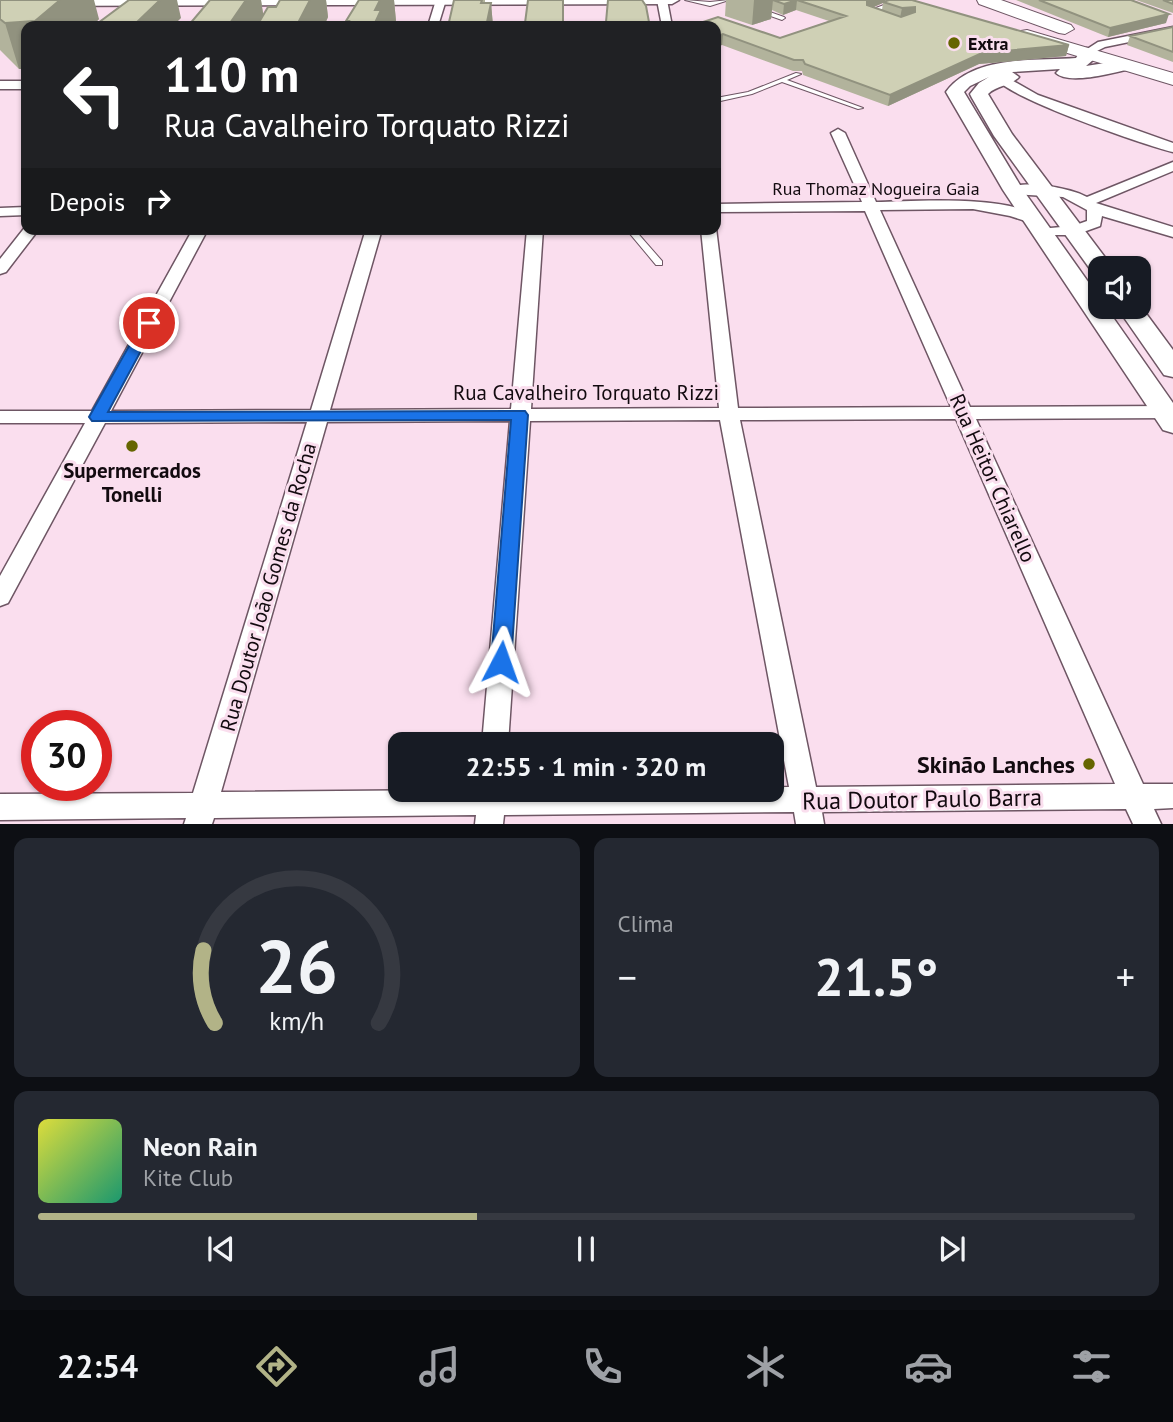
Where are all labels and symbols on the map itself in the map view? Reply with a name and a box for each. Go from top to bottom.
place label: Extra [968,32,1008,55]
marker: Extra [946,35,962,51]
street label: Rua Thomaz Nogueira Gaia [772,177,980,200]
pin [119,293,179,353]
street label: Rua Cavalheiro Torquato Rizzi [453,379,719,406]
street label: Rua Heitor Chiarello [944,389,1042,567]
marker: Supermercados Tonelli [124,438,140,454]
street label: Rua Doutor João Gomes da Rocha [214,439,322,735]
place label: Supermercados Tonelli [63,457,201,508]
position arrow [464,625,538,699]
speed limit sign: 30 [21,710,112,801]
place label: Skinão Lanches [917,749,1075,780]
marker: Skinão Lanches [1081,756,1097,772]
street label: Rua Doutor Paulo Barra [802,781,1042,817]

